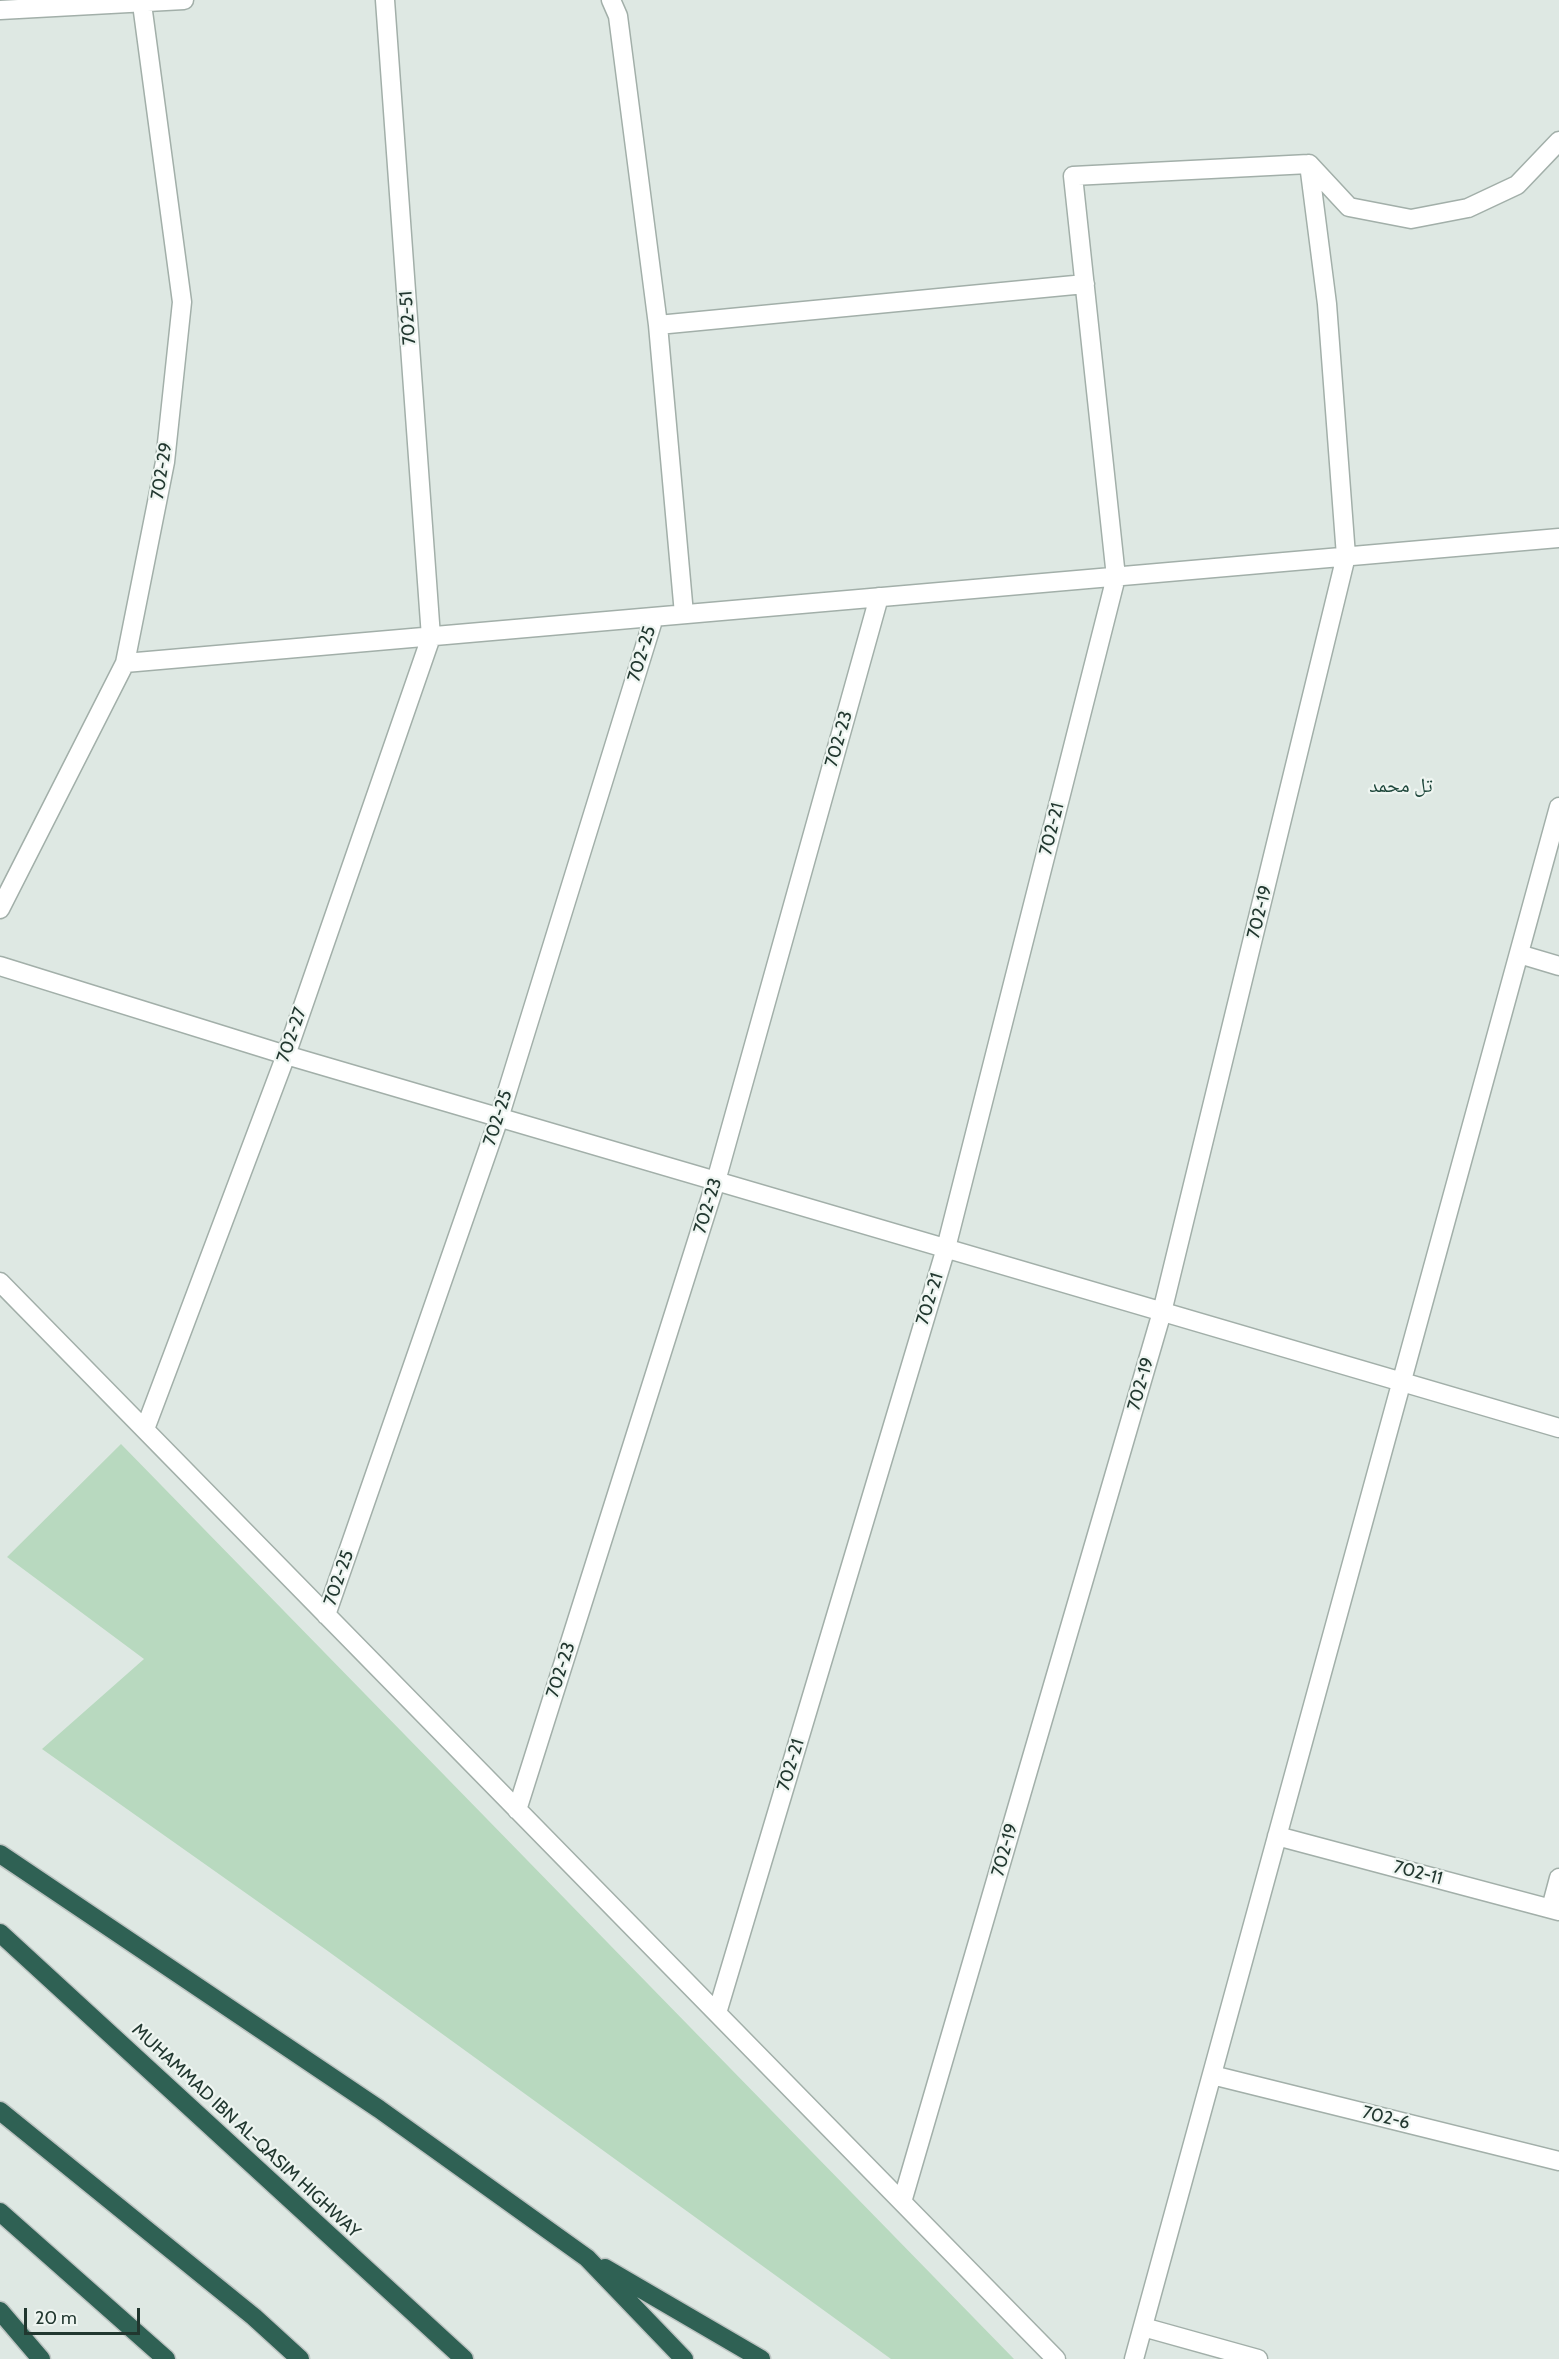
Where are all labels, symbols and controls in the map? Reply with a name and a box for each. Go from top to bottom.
street label: 702-51 [395,290,421,346]
street label: 702-29 [147,441,177,501]
street label: 702-25 [623,624,661,684]
street label: 702-23 [821,709,857,769]
district label: تل محمد [1369,774,1433,798]
street label: 702-21 [1035,801,1069,857]
street label: 702-19 [1243,883,1277,941]
street label: 702-27 [273,1005,311,1065]
street label: 702-25 [479,1087,517,1149]
street label: 702-23 [689,1176,727,1236]
street label: 702-21 [912,1270,948,1328]
street label: 702-19 [1123,1355,1159,1413]
street label: 702-25 [319,1547,359,1609]
street label: 702-23 [542,1639,580,1701]
street label: 702-21 [773,1736,809,1794]
street label: 702-19 [987,1821,1023,1879]
street label: 702-11 [1391,1856,1445,1890]
street label: MUHAMMAD IBN AL-QASIM HIGHWAY [127,2019,365,2243]
street label: 702-6 [1360,2102,1412,2134]
scale bar [27,2296,142,2334]
text: 20 m [35,2307,77,2329]

